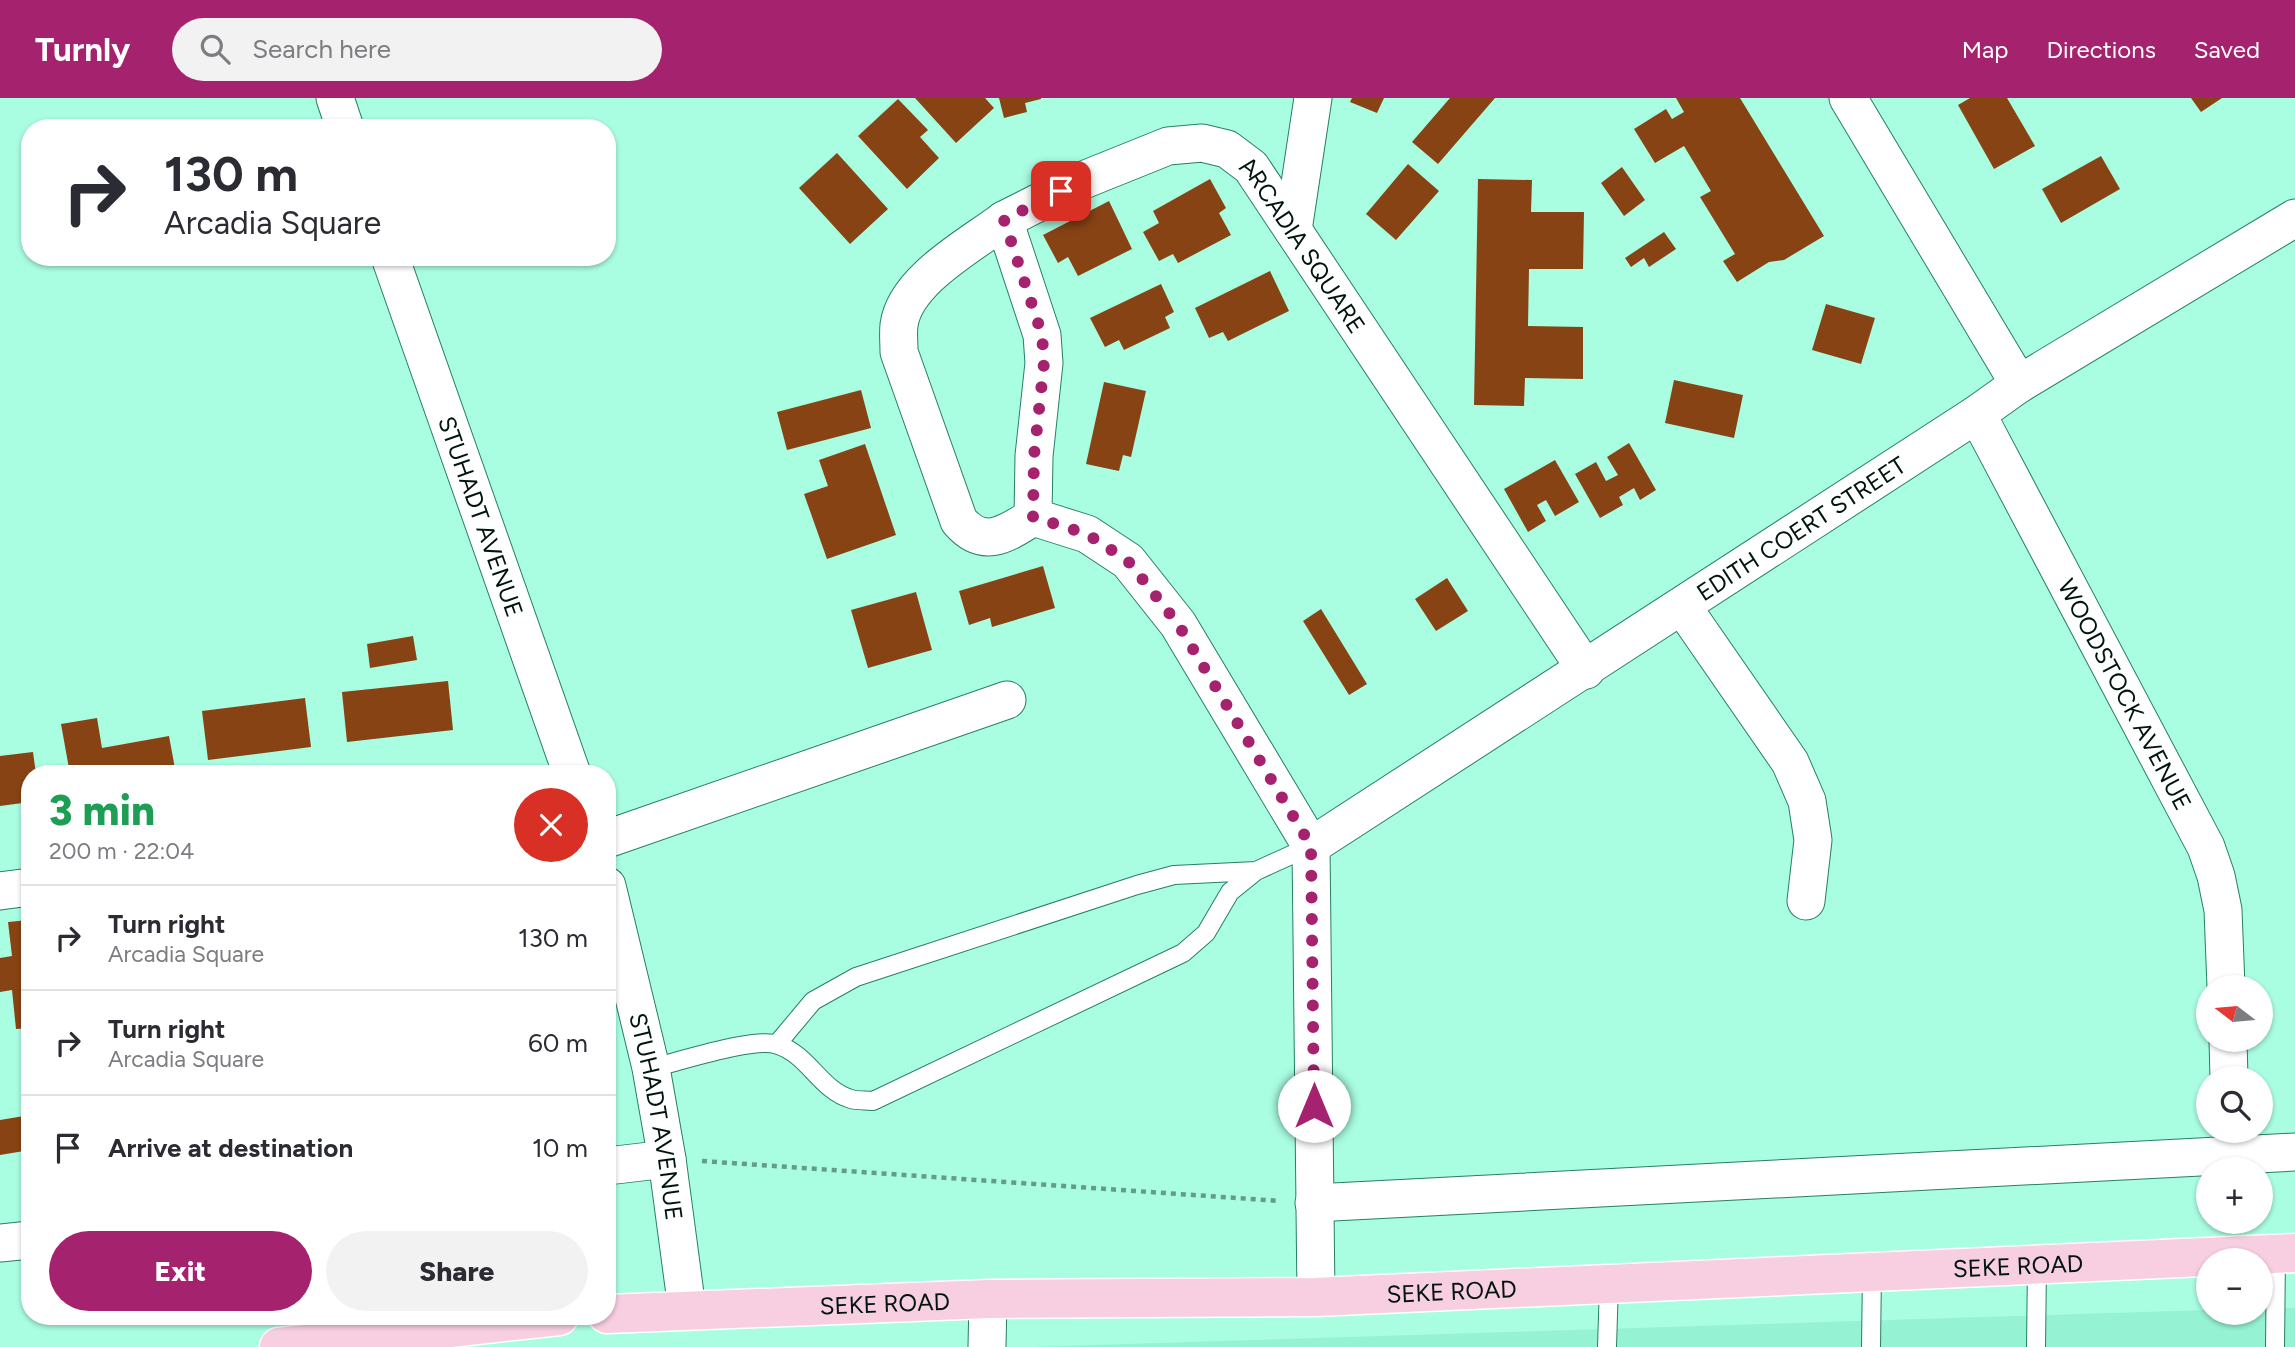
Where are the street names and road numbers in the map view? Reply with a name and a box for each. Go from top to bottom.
street label: ARCADIA SQUARE [1235,150,1372,338]
street label: STUHADT AVENUE [433,412,530,621]
street label: EDITH COERT STREET [1691,450,1911,607]
street label: WOODSTOCK AVENUE [2052,574,2198,815]
street label: STUHADT AVENUE [624,1010,690,1222]
street label: SEKE ROAD [1952,1248,2084,1283]
street label: SEKE ROAD [1386,1273,1517,1308]
street label: SEKE ROAD [819,1286,950,1320]

